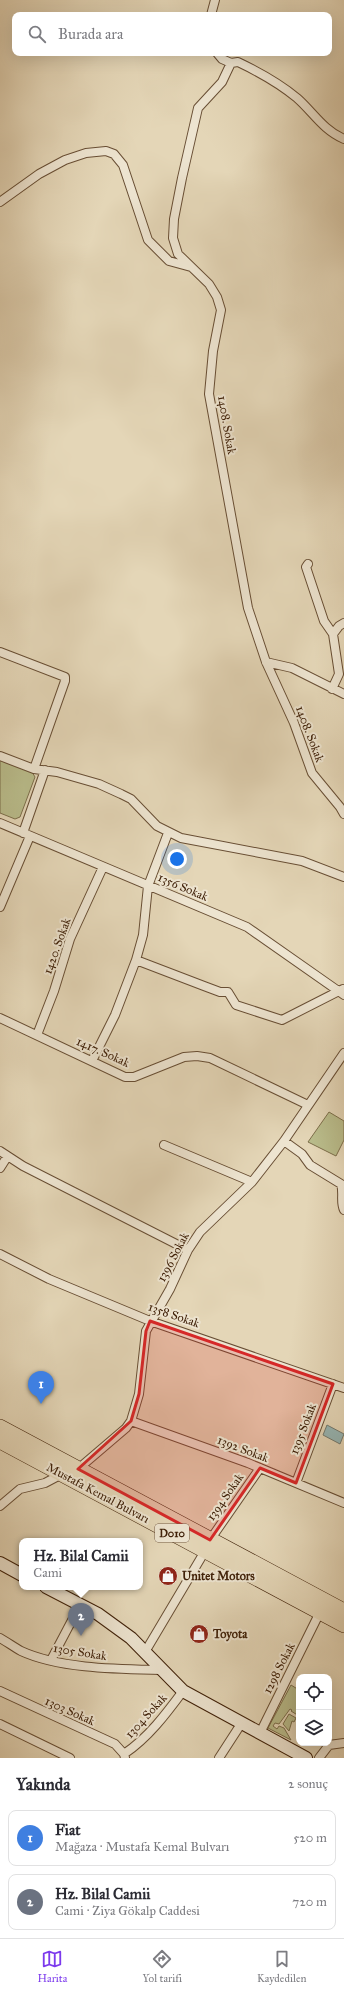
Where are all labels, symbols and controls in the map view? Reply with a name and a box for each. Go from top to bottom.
search box [12,12,332,56]
icon: search [26,23,48,45]
text: Burada ara [58,25,123,43]
street label: 1408. Sokak [215,395,239,456]
street label: 1408. Sokak [293,704,327,764]
your location [167,849,187,869]
street label: 1356 Sokak [156,870,211,904]
street label: 1420. Sokak [40,916,74,976]
street label: 1417. Sokak [74,1034,132,1070]
street label: 1396 Sokak [154,1230,192,1284]
street label: 1358 Sokak [147,1300,202,1330]
pin: 1 [28,1371,54,1404]
street label: 1395 Sokak [287,1401,319,1456]
street label: 1392 Sokak [215,1433,271,1465]
street label: Mustafa Kemal Bulvarı [44,1460,152,1526]
street label: 1394 Sokak [204,1470,247,1523]
road number: D010 [155,1524,189,1542]
popup [19,1538,143,1590]
text: Hz. Bilal Camii [33,1547,129,1565]
text: Cami [33,1565,62,1581]
shop icon: Unitet Motors [157,1565,179,1587]
place label: Unitet Motors [182,1569,255,1583]
pin: 2 [68,1603,94,1636]
shop icon: Toyota [188,1623,210,1645]
place label: Toyota [212,1627,248,1642]
street label: 1298 Sokak [260,1640,298,1696]
street label: 1305 Sokak [52,1641,108,1663]
map controls [296,1674,332,1746]
button: locate [296,1674,332,1710]
street label: 1304 Sokak [122,1691,170,1741]
street label: 1303 Sokak [43,1694,97,1728]
button: layers [296,1710,332,1746]
text: Yakında [16,1774,70,1795]
text: 2 sonuç [288,1776,328,1792]
text: Fiat [55,1821,81,1839]
text: 1 [27,1830,33,1846]
text: 520 m [293,1830,327,1846]
text: Mağaza · Mustafa Kemal Bulvarı [55,1839,229,1855]
text: Hz. Bilal Camii [55,1885,150,1903]
text: 2 [27,1894,33,1910]
text: 720 m [292,1894,327,1910]
text: Cami · Ziya Gökalp Caddesi [55,1903,200,1919]
tab: Harita [38,1948,67,1985]
tab: Yol tarifi [142,1948,182,1985]
tab: Kaydedilen [257,1948,306,1985]

